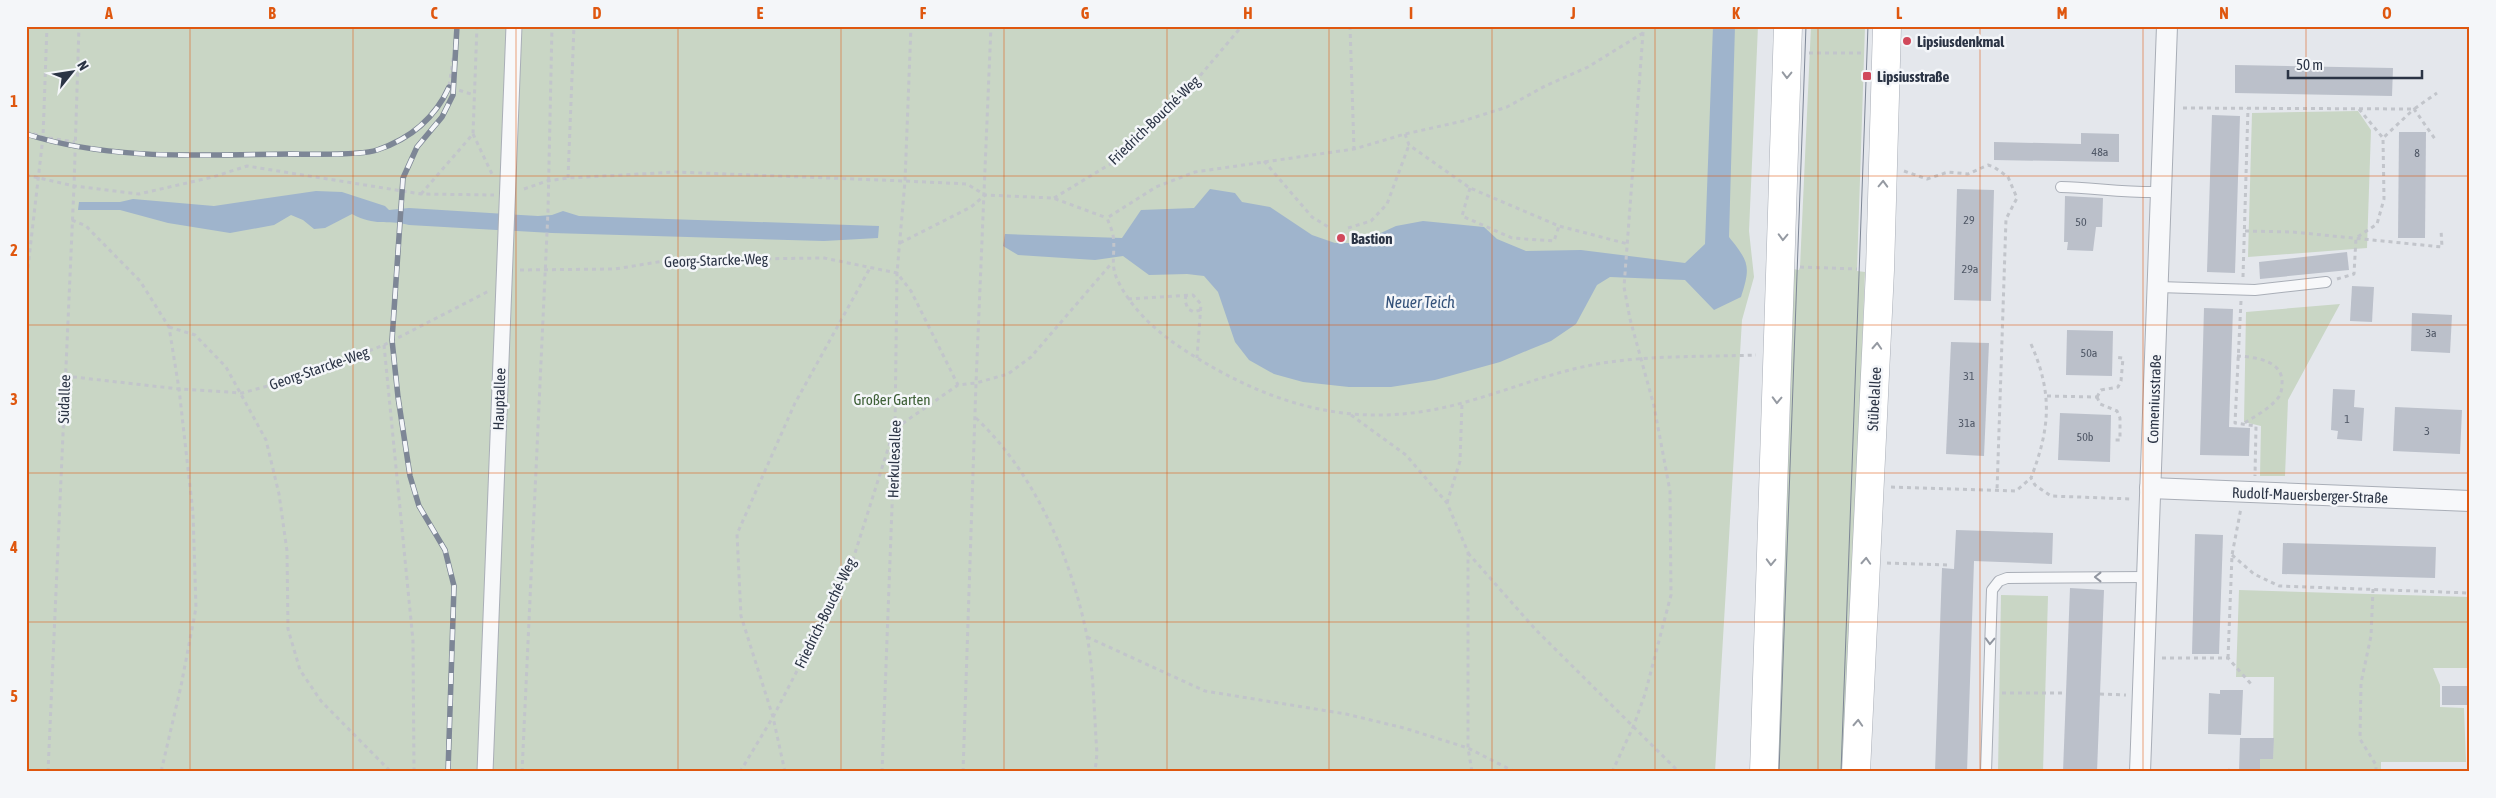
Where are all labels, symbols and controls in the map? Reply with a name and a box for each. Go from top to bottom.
text: A [104,4,113,22]
text: B [268,4,276,22]
text: C [430,4,438,22]
text: D [593,4,602,22]
text: E [757,4,764,22]
text: F [920,4,927,22]
text: G [1081,4,1090,22]
text: H [1243,4,1253,22]
text: I [1409,4,1413,22]
text: J [1569,4,1576,22]
text: K [1732,4,1740,22]
text: L [1896,4,1903,22]
text: M [2057,4,2067,22]
text: N [2219,4,2229,22]
text: O [2382,4,2392,22]
place label: Lipsiusdenkmal [1917,33,2005,50]
marker: Lipsiusdenkmal [1901,35,1913,47]
north arrow [48,48,98,98]
scale bar [2288,48,2422,80]
text: 50 m [2296,56,2323,73]
text: N [74,58,92,73]
place label: Lipsiusstraße [1877,68,1949,85]
marker: Lipsiusstraße [1861,70,1873,82]
one-way arrow [1782,71,1793,79]
street label: Friedrich-Bouché-Weg [1105,72,1204,168]
text: 1 [10,92,18,110]
house number: 48a [2092,145,2108,159]
house number: 8 [2414,146,2420,160]
one-way arrow [1878,179,1888,187]
house number: 29 [1963,213,1975,227]
house number: 50 [2075,215,2087,229]
place label: Bastion [1351,230,1392,247]
marker: Bastion [1335,232,1347,244]
one-way arrow [1778,234,1788,242]
text: 2 [10,241,18,259]
street label: Georg-Starcke-Weg [664,250,769,270]
house number: 29a [1962,262,1978,276]
water label: Neuer Teich [1385,293,1455,311]
house number: 3a [2425,326,2437,340]
one-way arrow [1871,342,1882,350]
street label: Georg-Starcke-Weg [267,343,371,393]
house number: 50a [2081,346,2097,360]
street label: Comeniusstraße [2144,354,2164,444]
street label: Stübelallee [1864,366,1884,431]
street label: Hauptallee [489,367,509,431]
house number: 31 [1963,369,1975,383]
street label: Südallee [55,374,73,424]
text: 3 [10,390,18,408]
park label: Großer Garten [853,391,931,408]
one-way arrow [1772,396,1782,404]
house number: 1 [2344,412,2350,426]
house number: 31a [1959,416,1975,430]
street label: Herkulesallee [884,420,904,498]
house number: 3 [2424,424,2430,438]
house number: 50b [2077,430,2094,444]
street label: Rudolf-Mauersberger-Straße [2232,484,2389,506]
text: 4 [9,538,18,556]
street label: Friedrich-Bouché-Weg [791,555,859,671]
one-way arrow [1861,556,1872,564]
one-way arrow [1766,558,1777,566]
one-way arrow [2094,572,2102,582]
one-way arrow [1985,637,1996,645]
text: 5 [10,687,18,705]
one-way arrow [1853,719,1864,727]

